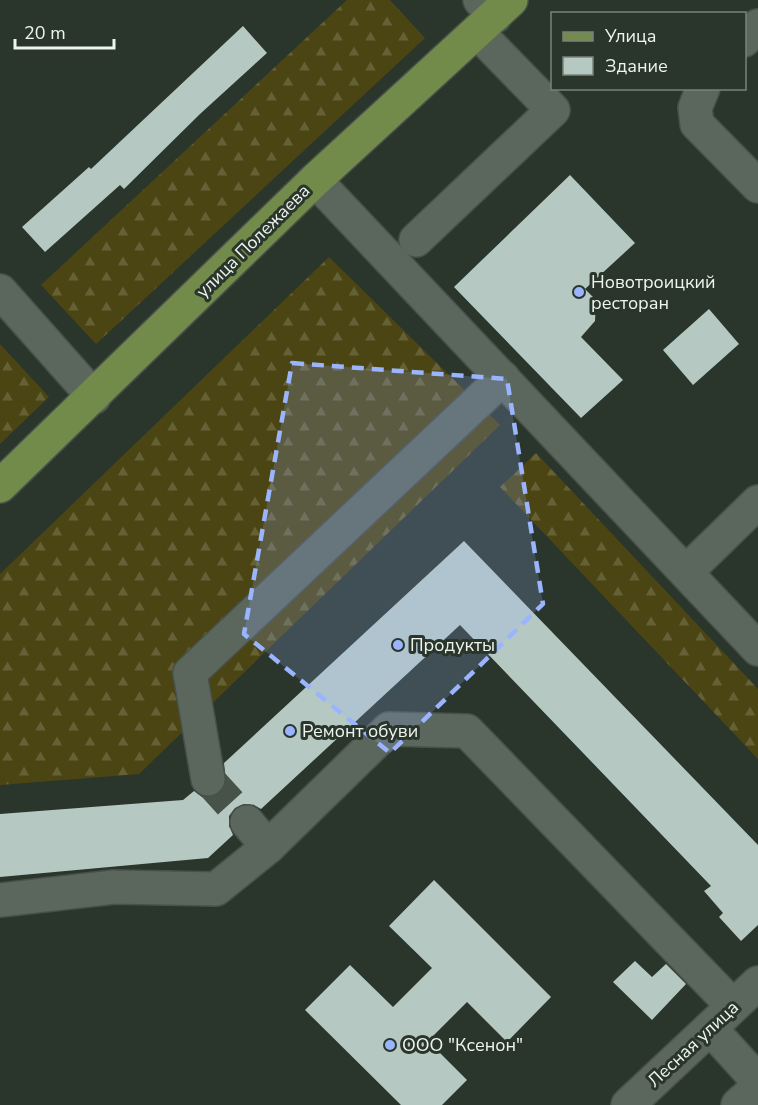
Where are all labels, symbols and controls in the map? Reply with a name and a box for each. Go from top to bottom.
scale bar [15,12,114,50]
legend [551,12,746,90]
text: 20 m [24,21,66,45]
text: Улица [604,24,656,48]
text: Здание [605,54,668,78]
street label: улица Полежаева [191,179,315,303]
place label: Новотроицкий ресторан [591,270,716,315]
marker: Новотроицкий ресторан [572,285,586,299]
place label: Продукты [410,633,495,657]
marker: Продукты [391,638,405,652]
place label: Ремонт обуви [302,719,418,743]
marker: Ремонт обуви [283,724,297,738]
street label: Лесная улица [642,996,744,1092]
place label: ООО "Ксенон" [402,1033,523,1057]
marker: ООО "Ксенон" [383,1038,397,1052]

